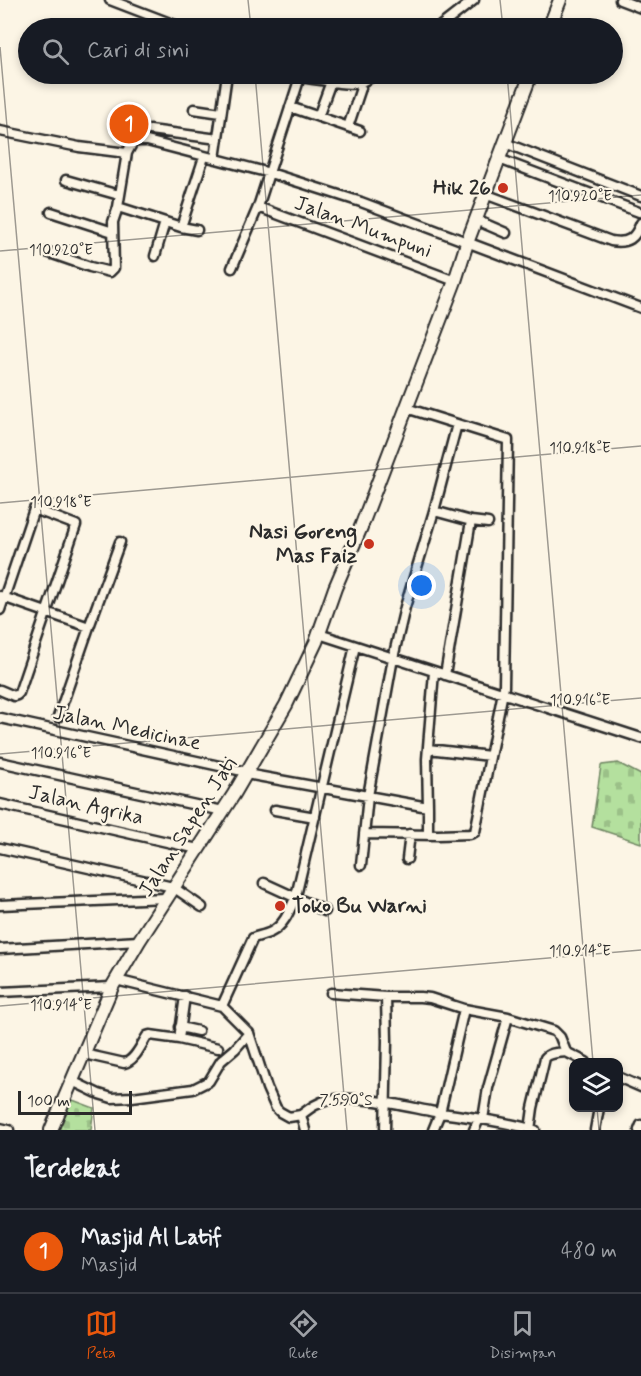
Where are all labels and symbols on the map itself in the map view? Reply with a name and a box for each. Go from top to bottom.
pin: 1 [110,102,148,146]
place label: Hik 26 [433,174,491,202]
marker: Hik 26 [496,181,510,195]
text: 110.920°E [548,187,612,207]
street label: Jalan Mumpuni [290,189,436,265]
text: 110.920°E [29,241,93,261]
text: 110.918°E [549,439,611,459]
text: 110.918°E [30,493,92,513]
place label: Nasi Goreng Mas Faiz [249,518,358,570]
marker: Nasi Goreng Mas Faiz [362,537,376,551]
your location [407,571,436,600]
text: 110.916°E [550,691,610,711]
street label: Jalan Medicinae [50,699,204,757]
text: 110.916°E [31,744,91,764]
street label: Jalan Sapen Jati [132,752,244,902]
street label: Jalan Agrika [26,778,146,832]
place label: Toko Bu Warni [292,892,427,920]
marker: Toko Bu Warni [273,899,287,913]
text: 110.914°E [549,942,611,962]
text: 110.914°E [30,996,92,1016]
scale bar [18,1088,132,1116]
text: 7.590°S [320,1091,372,1111]

